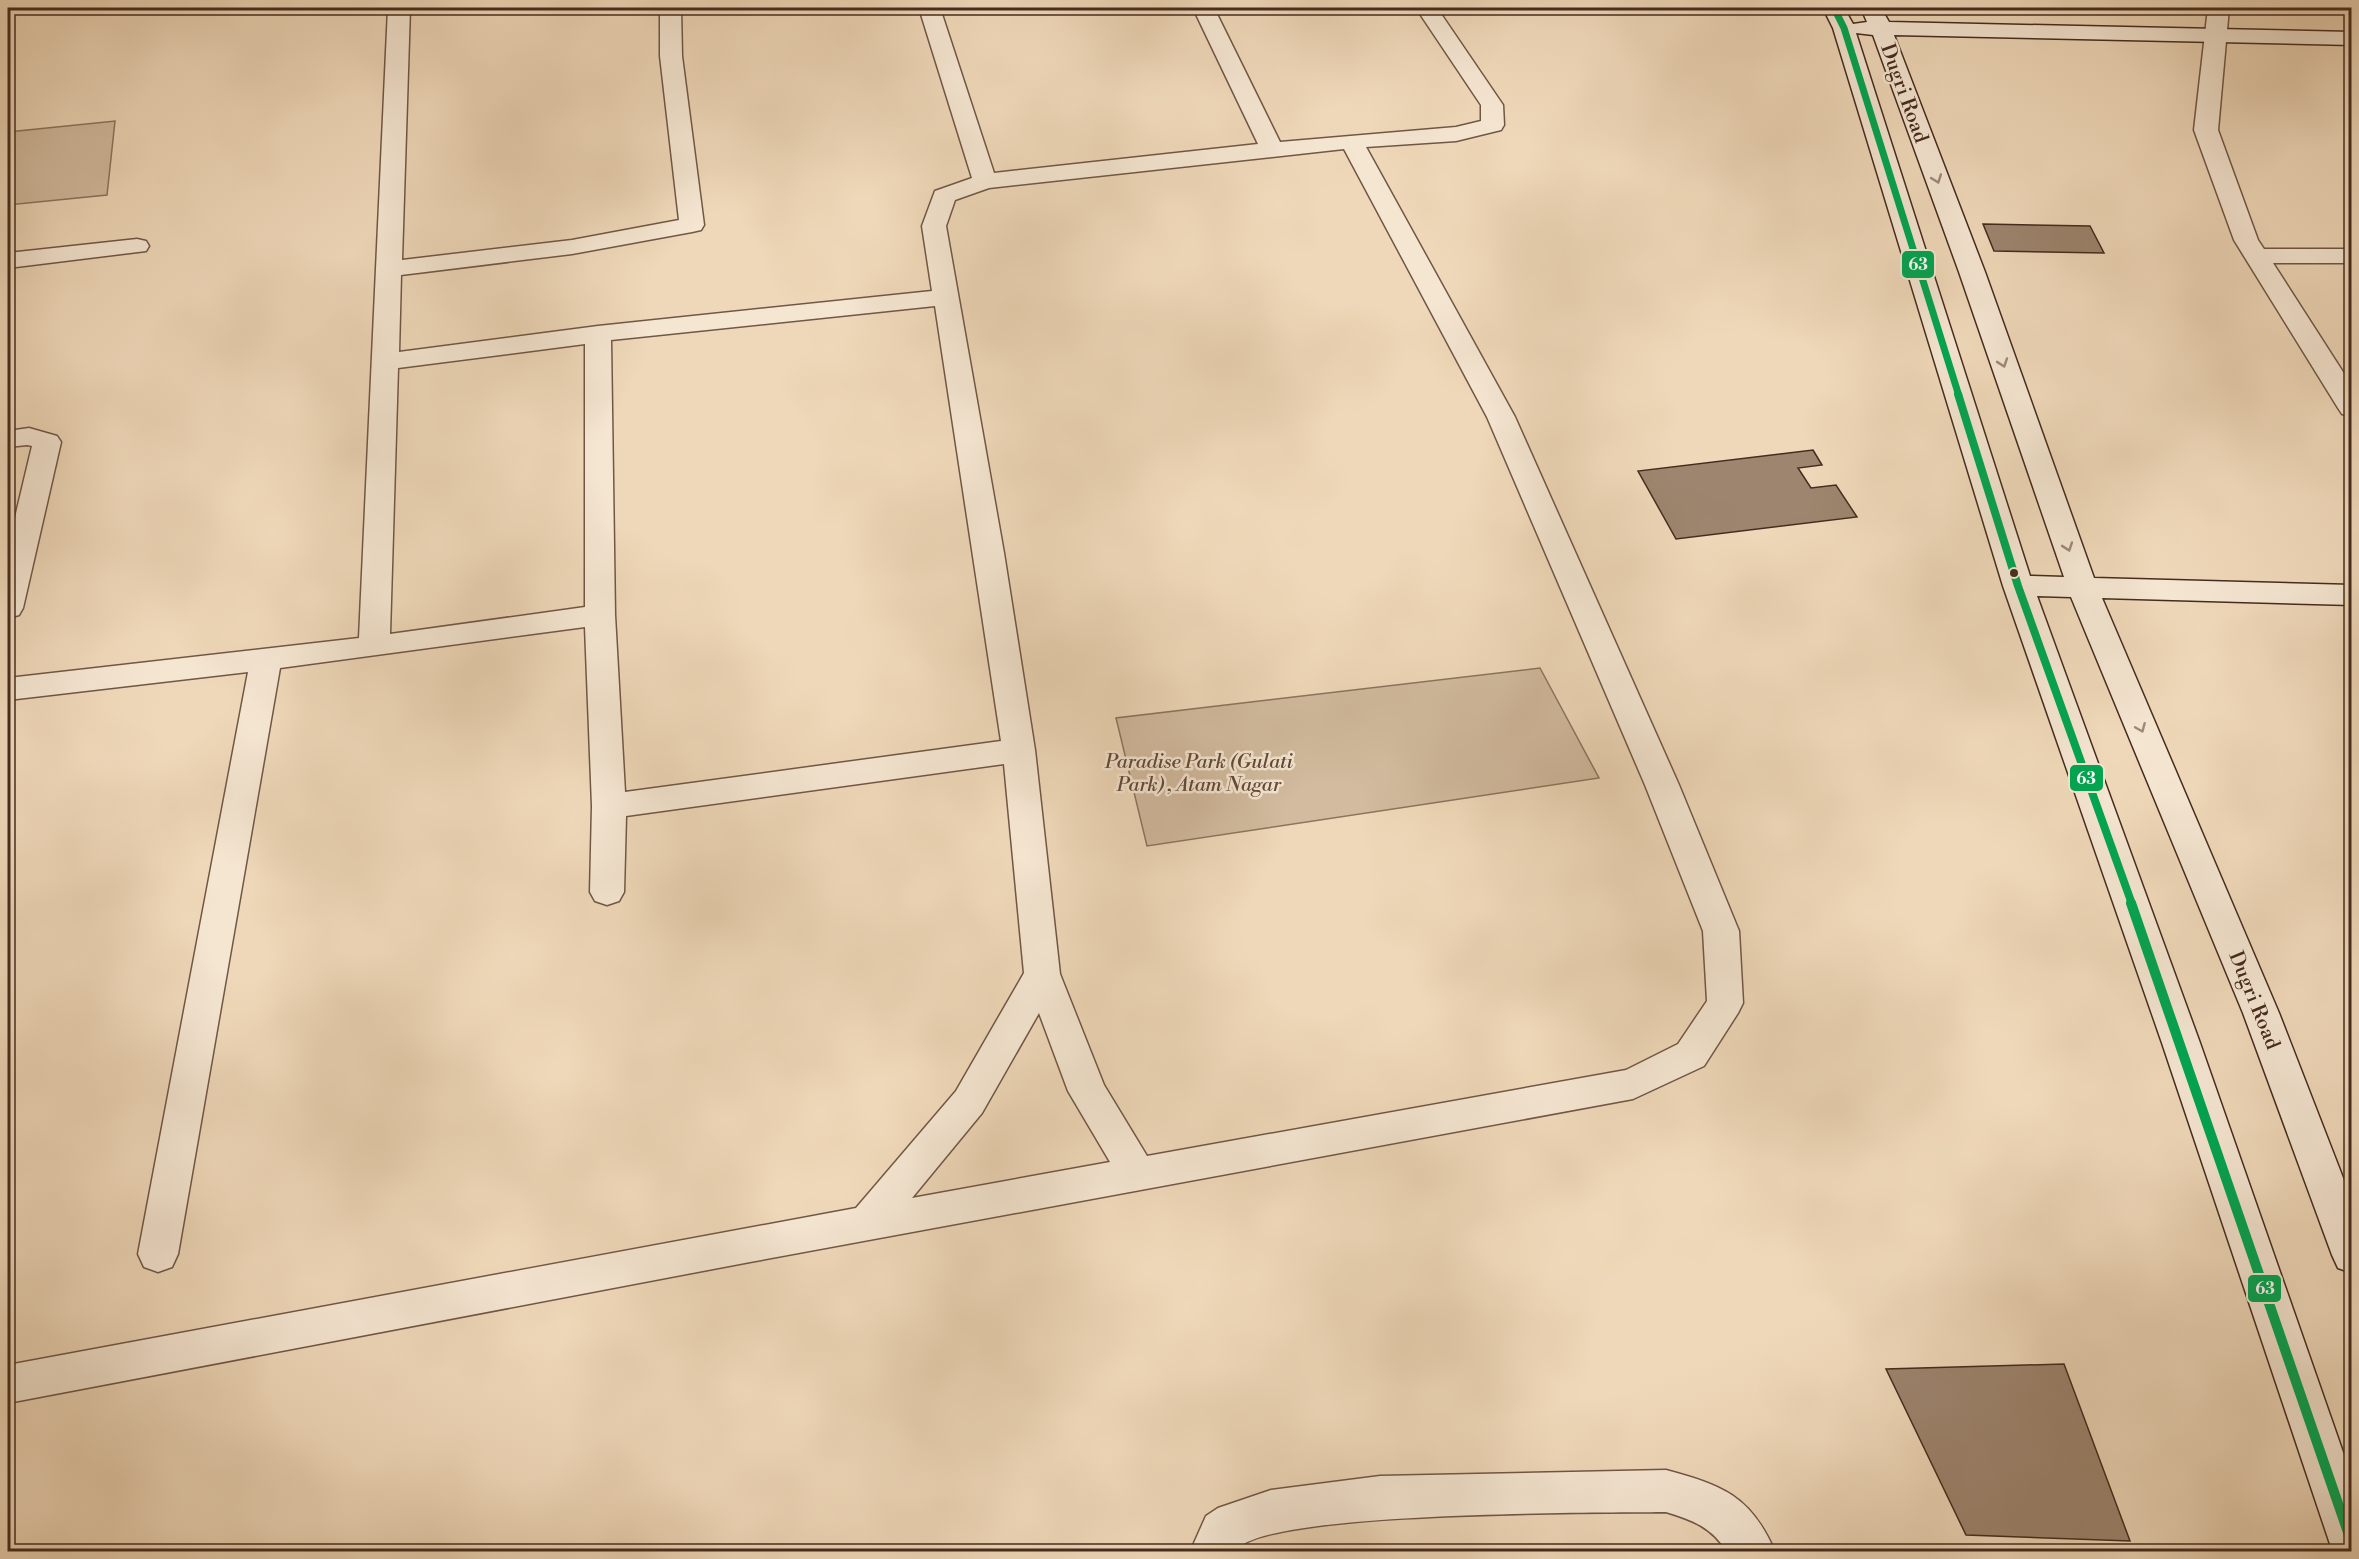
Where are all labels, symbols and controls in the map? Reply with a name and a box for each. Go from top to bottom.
street label: Dugri Road [1874,40,1933,147]
one-way arrow [1930,174,1943,184]
line badge: 63 [1901,250,1935,279]
text: 63 [1908,255,1928,275]
one-way arrow [1996,357,2009,368]
one-way arrow [2060,541,2073,552]
unlabelled marker [2008,567,2020,579]
one-way arrow [2134,721,2146,732]
park label: Paradise Park (Gulati Park) , Atam Nagar [1104,750,1294,798]
line badge: 63 [2069,764,2104,792]
text: 63 [2076,769,2096,789]
street label: Dugri Road [2223,948,2285,1054]
line badge: 63 [2247,1274,2282,1303]
text: 63 [2255,1279,2275,1299]

